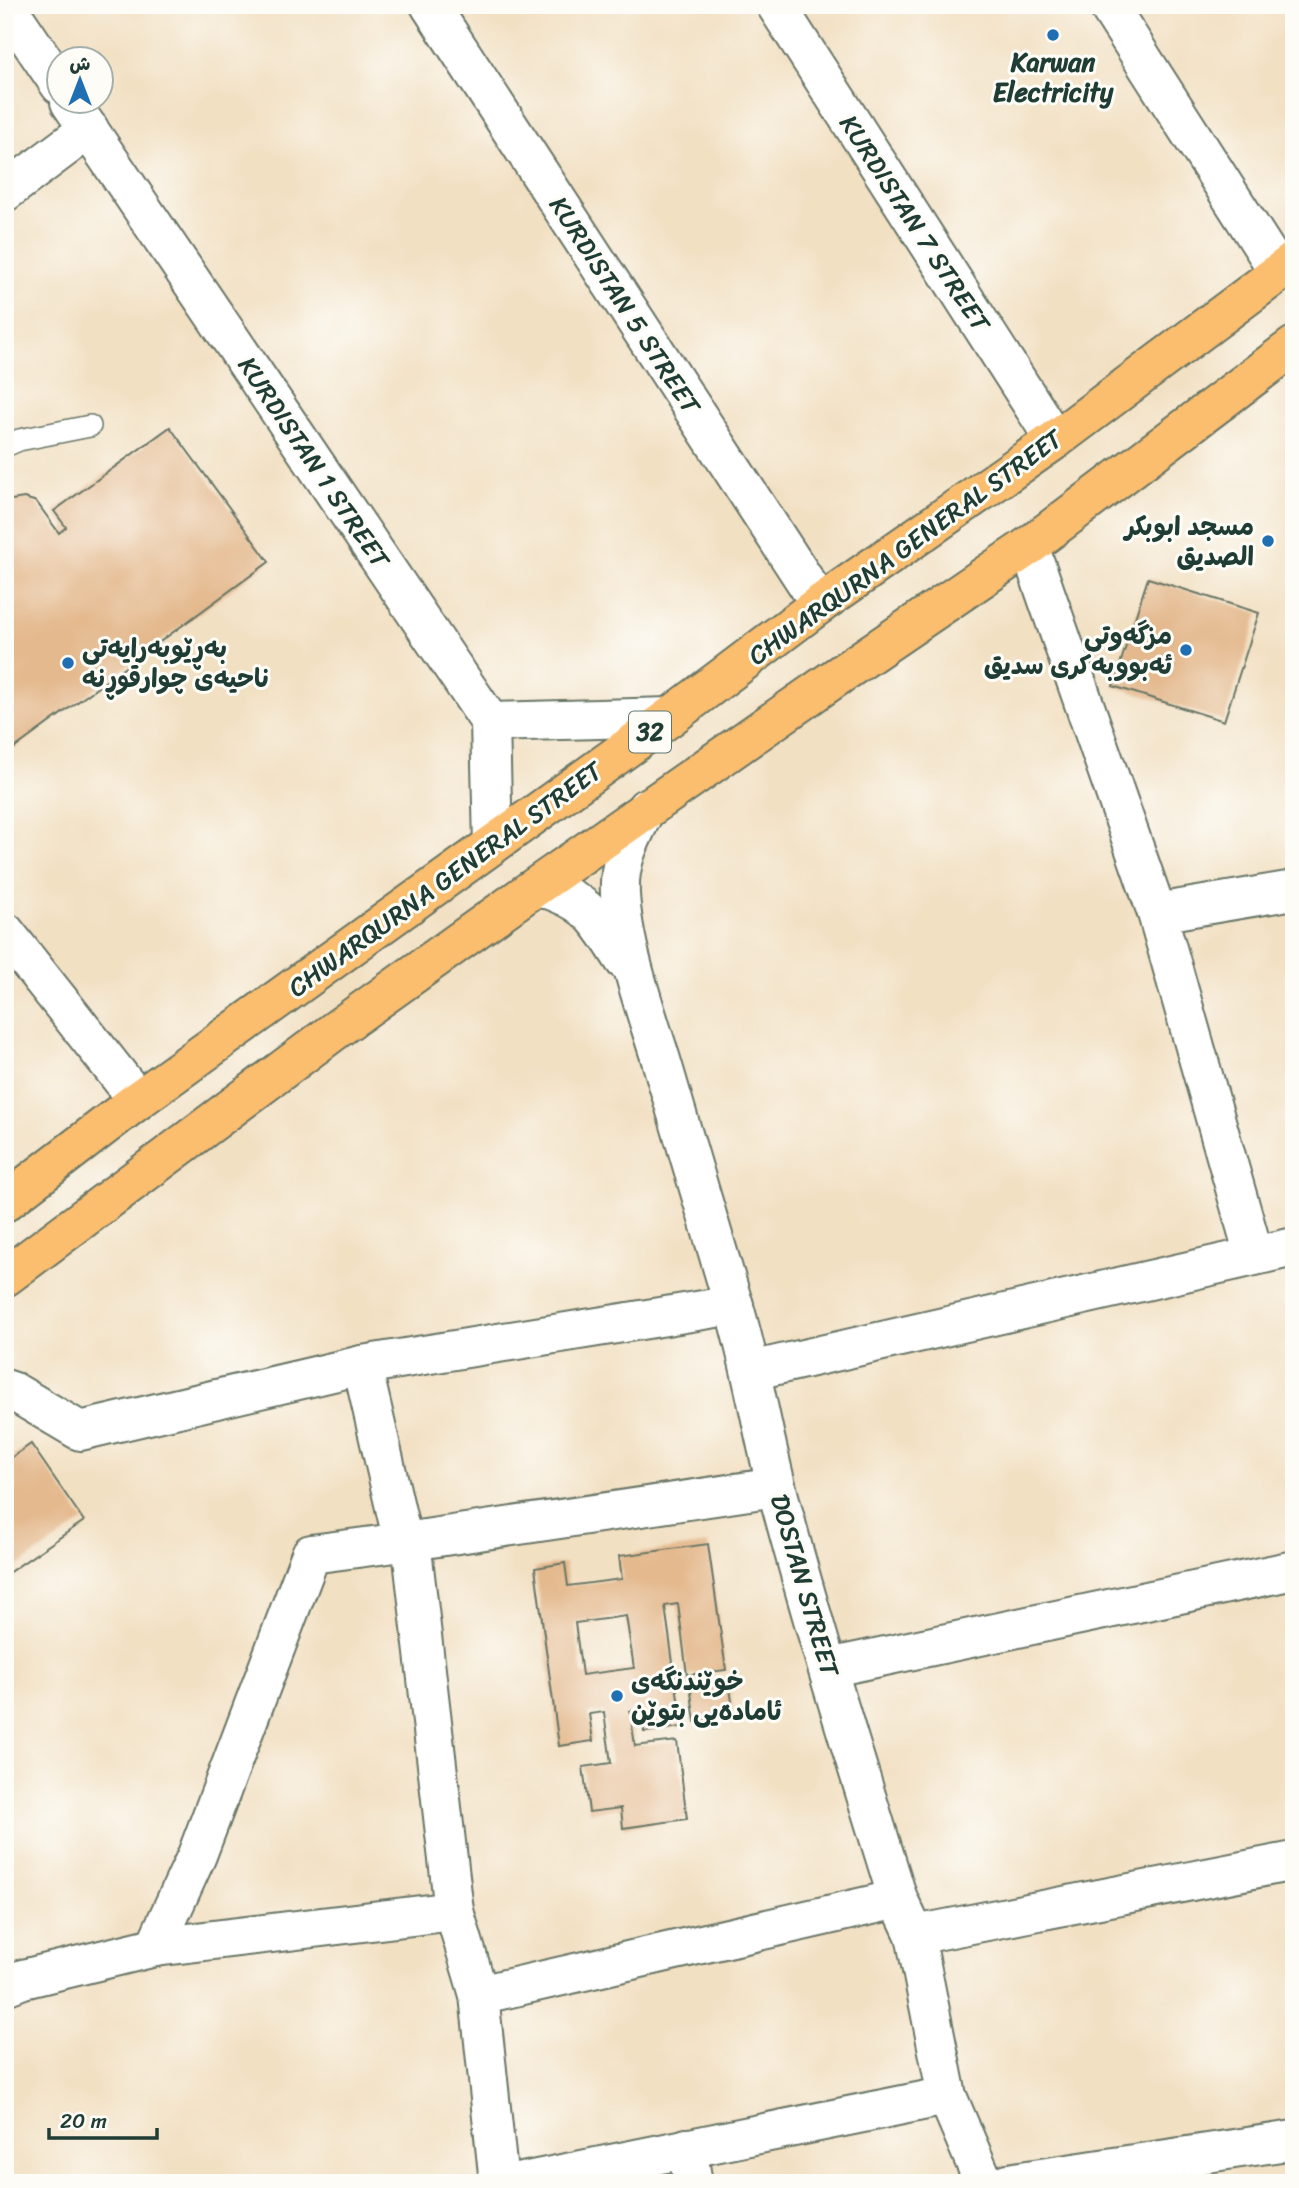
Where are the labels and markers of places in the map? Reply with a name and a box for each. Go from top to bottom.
marker: Karwan Electricity [1045,27,1061,43]
place label: Karwan Electricity [993,39,1114,115]
place label: مسجد ابوبكر الصديق [1123,503,1254,579]
marker: مسجد ابوبكر الصديق [1260,533,1276,549]
place label: مزگەوتی ئەبووبەکری سدیق [984,612,1172,688]
place label: بەڕێوبەرایەتی ناحیەی چوارقوڕنە [82,625,269,701]
marker: مزگەوتی ئەبووبەکری سدیق [1178,642,1194,658]
marker: بەڕێوبەرایەتی ناحیەی چوارقوڕنە [60,655,76,671]
place label: خوێندنگەی ئامادەیی بتوێن [631,1658,782,1734]
marker: خوێندنگەی ئامادەیی بتوێن [609,1688,625,1704]

